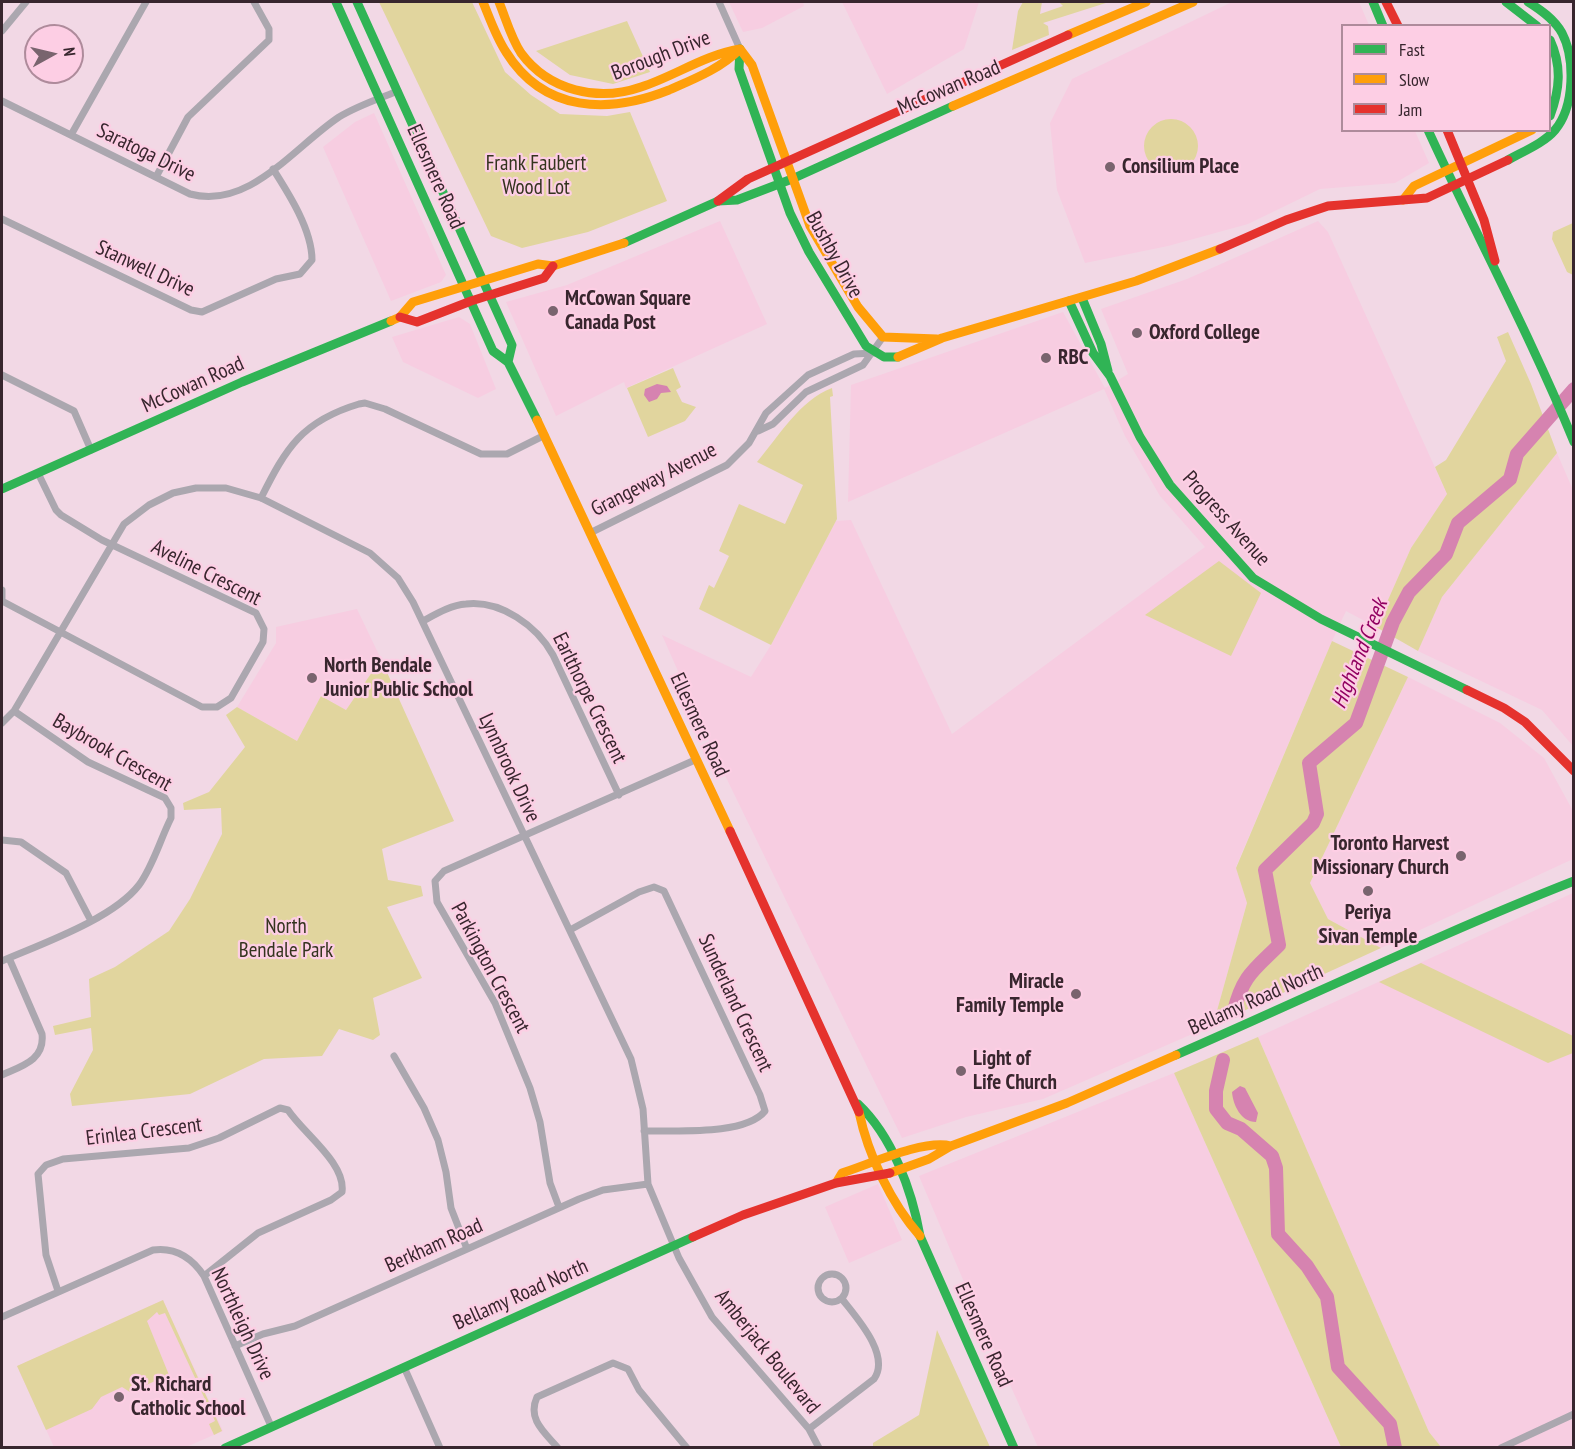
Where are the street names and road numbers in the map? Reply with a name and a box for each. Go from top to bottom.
street label: Borough Drive [608,26,714,86]
street label: McCowan Road [894,55,1004,121]
street label: Saratoga Drive [93,118,199,188]
street label: Ellesmere Road [401,121,469,233]
street label: Bushby Drive [800,207,868,303]
street label: Stanwell Drive [92,235,198,303]
street label: McCowan Road [138,351,248,419]
street label: Grangeway Avenue [587,438,721,522]
street label: Progress Avenue [1177,466,1275,572]
street label: Aveline Crescent [147,535,265,611]
street label: Earlthorpe Crescent [547,629,631,767]
street label: Ellesmere Road [664,669,734,781]
street label: Baybrook Crescent [48,709,176,797]
street label: Lynnbrook Drive [473,710,545,826]
street label: Parkington Crescent [445,898,535,1038]
street label: Sunderland Crescent [692,930,778,1076]
street label: Bellamy Road North [1185,959,1327,1041]
street label: Erinlea Crescent [85,1112,203,1152]
street label: Berkham Road [381,1213,487,1279]
street label: Bellamy Road North [450,1254,592,1336]
street label: Northleigh Drive [205,1264,279,1384]
street label: Ellesmere Road [949,1279,1017,1391]
street label: Amberjack Boulevard [709,1285,825,1419]

